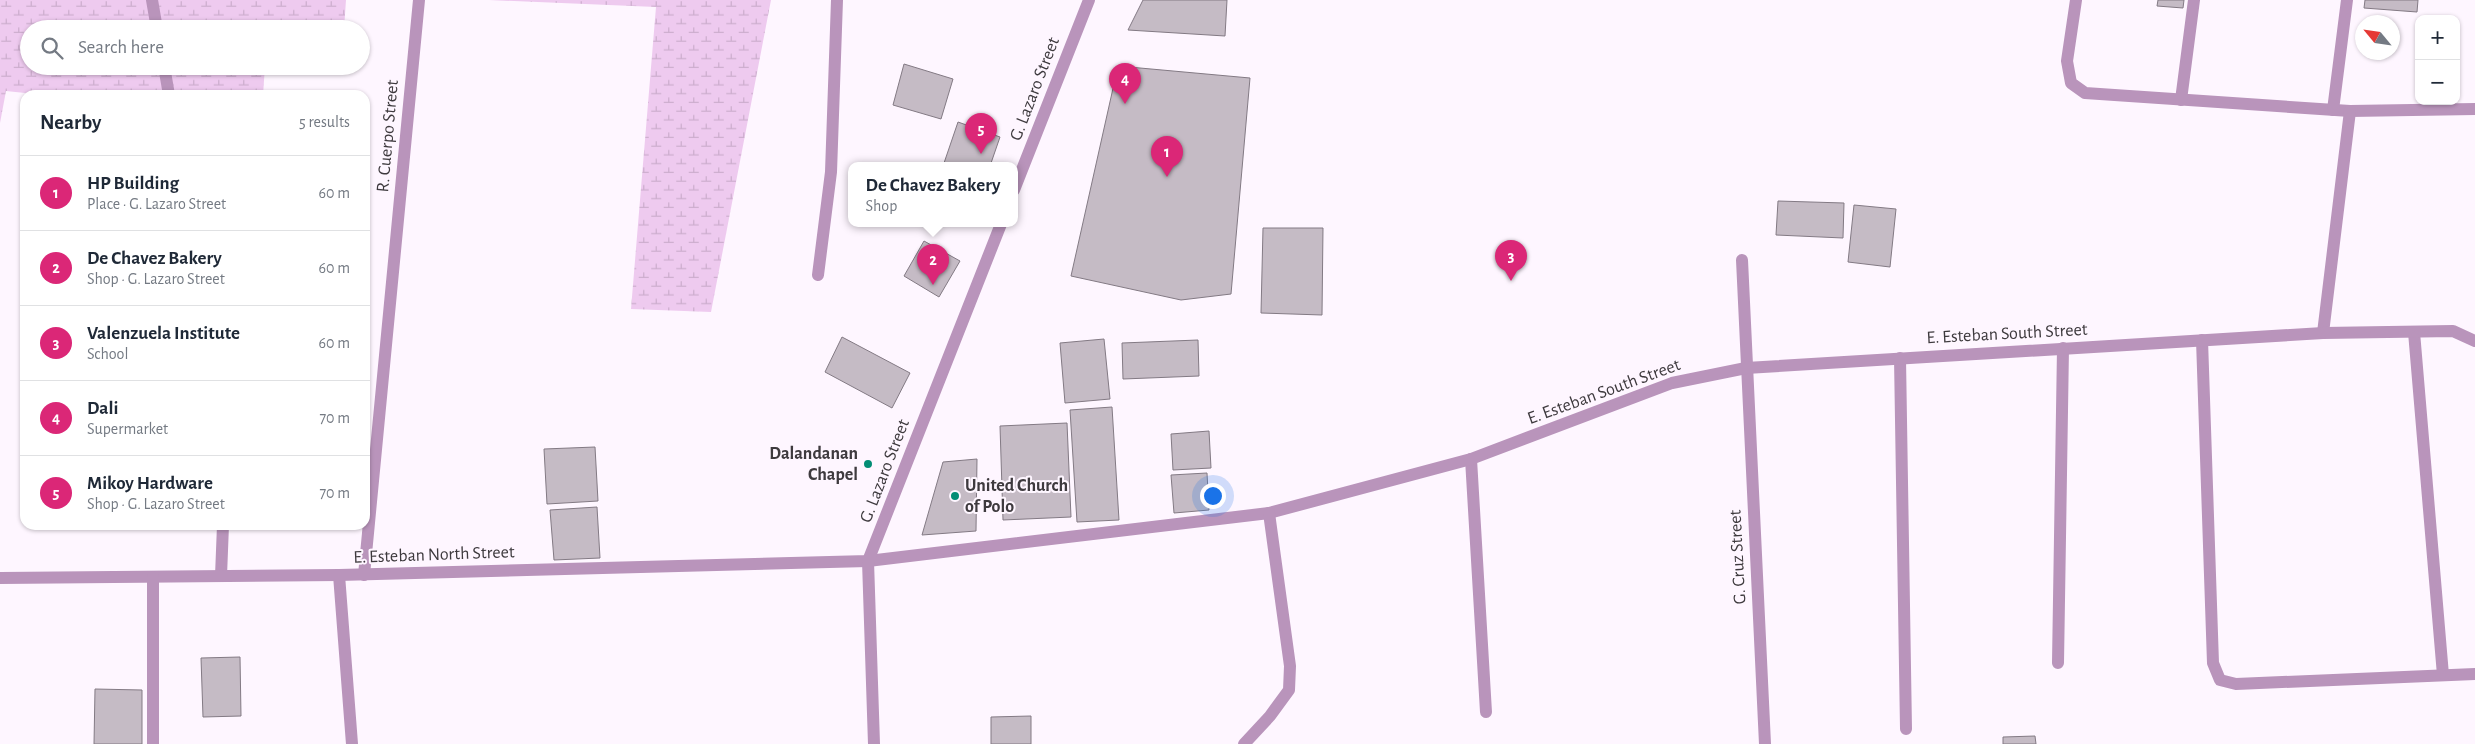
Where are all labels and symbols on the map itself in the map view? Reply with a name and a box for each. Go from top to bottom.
north arrow [2355,15,2400,60]
street label: G. Lazaro Street [1007,35,1063,143]
pin: 4 [1109,63,1141,104]
street label: R. Cuerpo Street [374,79,402,193]
pin: 5 [965,113,997,154]
pin: 1 [1151,136,1183,177]
pin: 3 [1495,240,1527,281]
pin: 2 [917,244,949,285]
street label: E. Esteban South Street [1926,321,2088,347]
street label: E. Esteban South Street [1525,356,1683,428]
street label: G. Lazaro Street [857,417,913,525]
place label: Dalandanan Chapel [769,445,858,484]
marker: Dalandanan Chapel [862,458,874,470]
place label: United Church of Polo [965,477,1068,516]
your location [1200,483,1226,509]
marker: United Church of Polo [949,490,961,502]
street label: G. Cruz Street [1727,509,1749,605]
street label: E. Esteban North Street [353,543,515,567]

